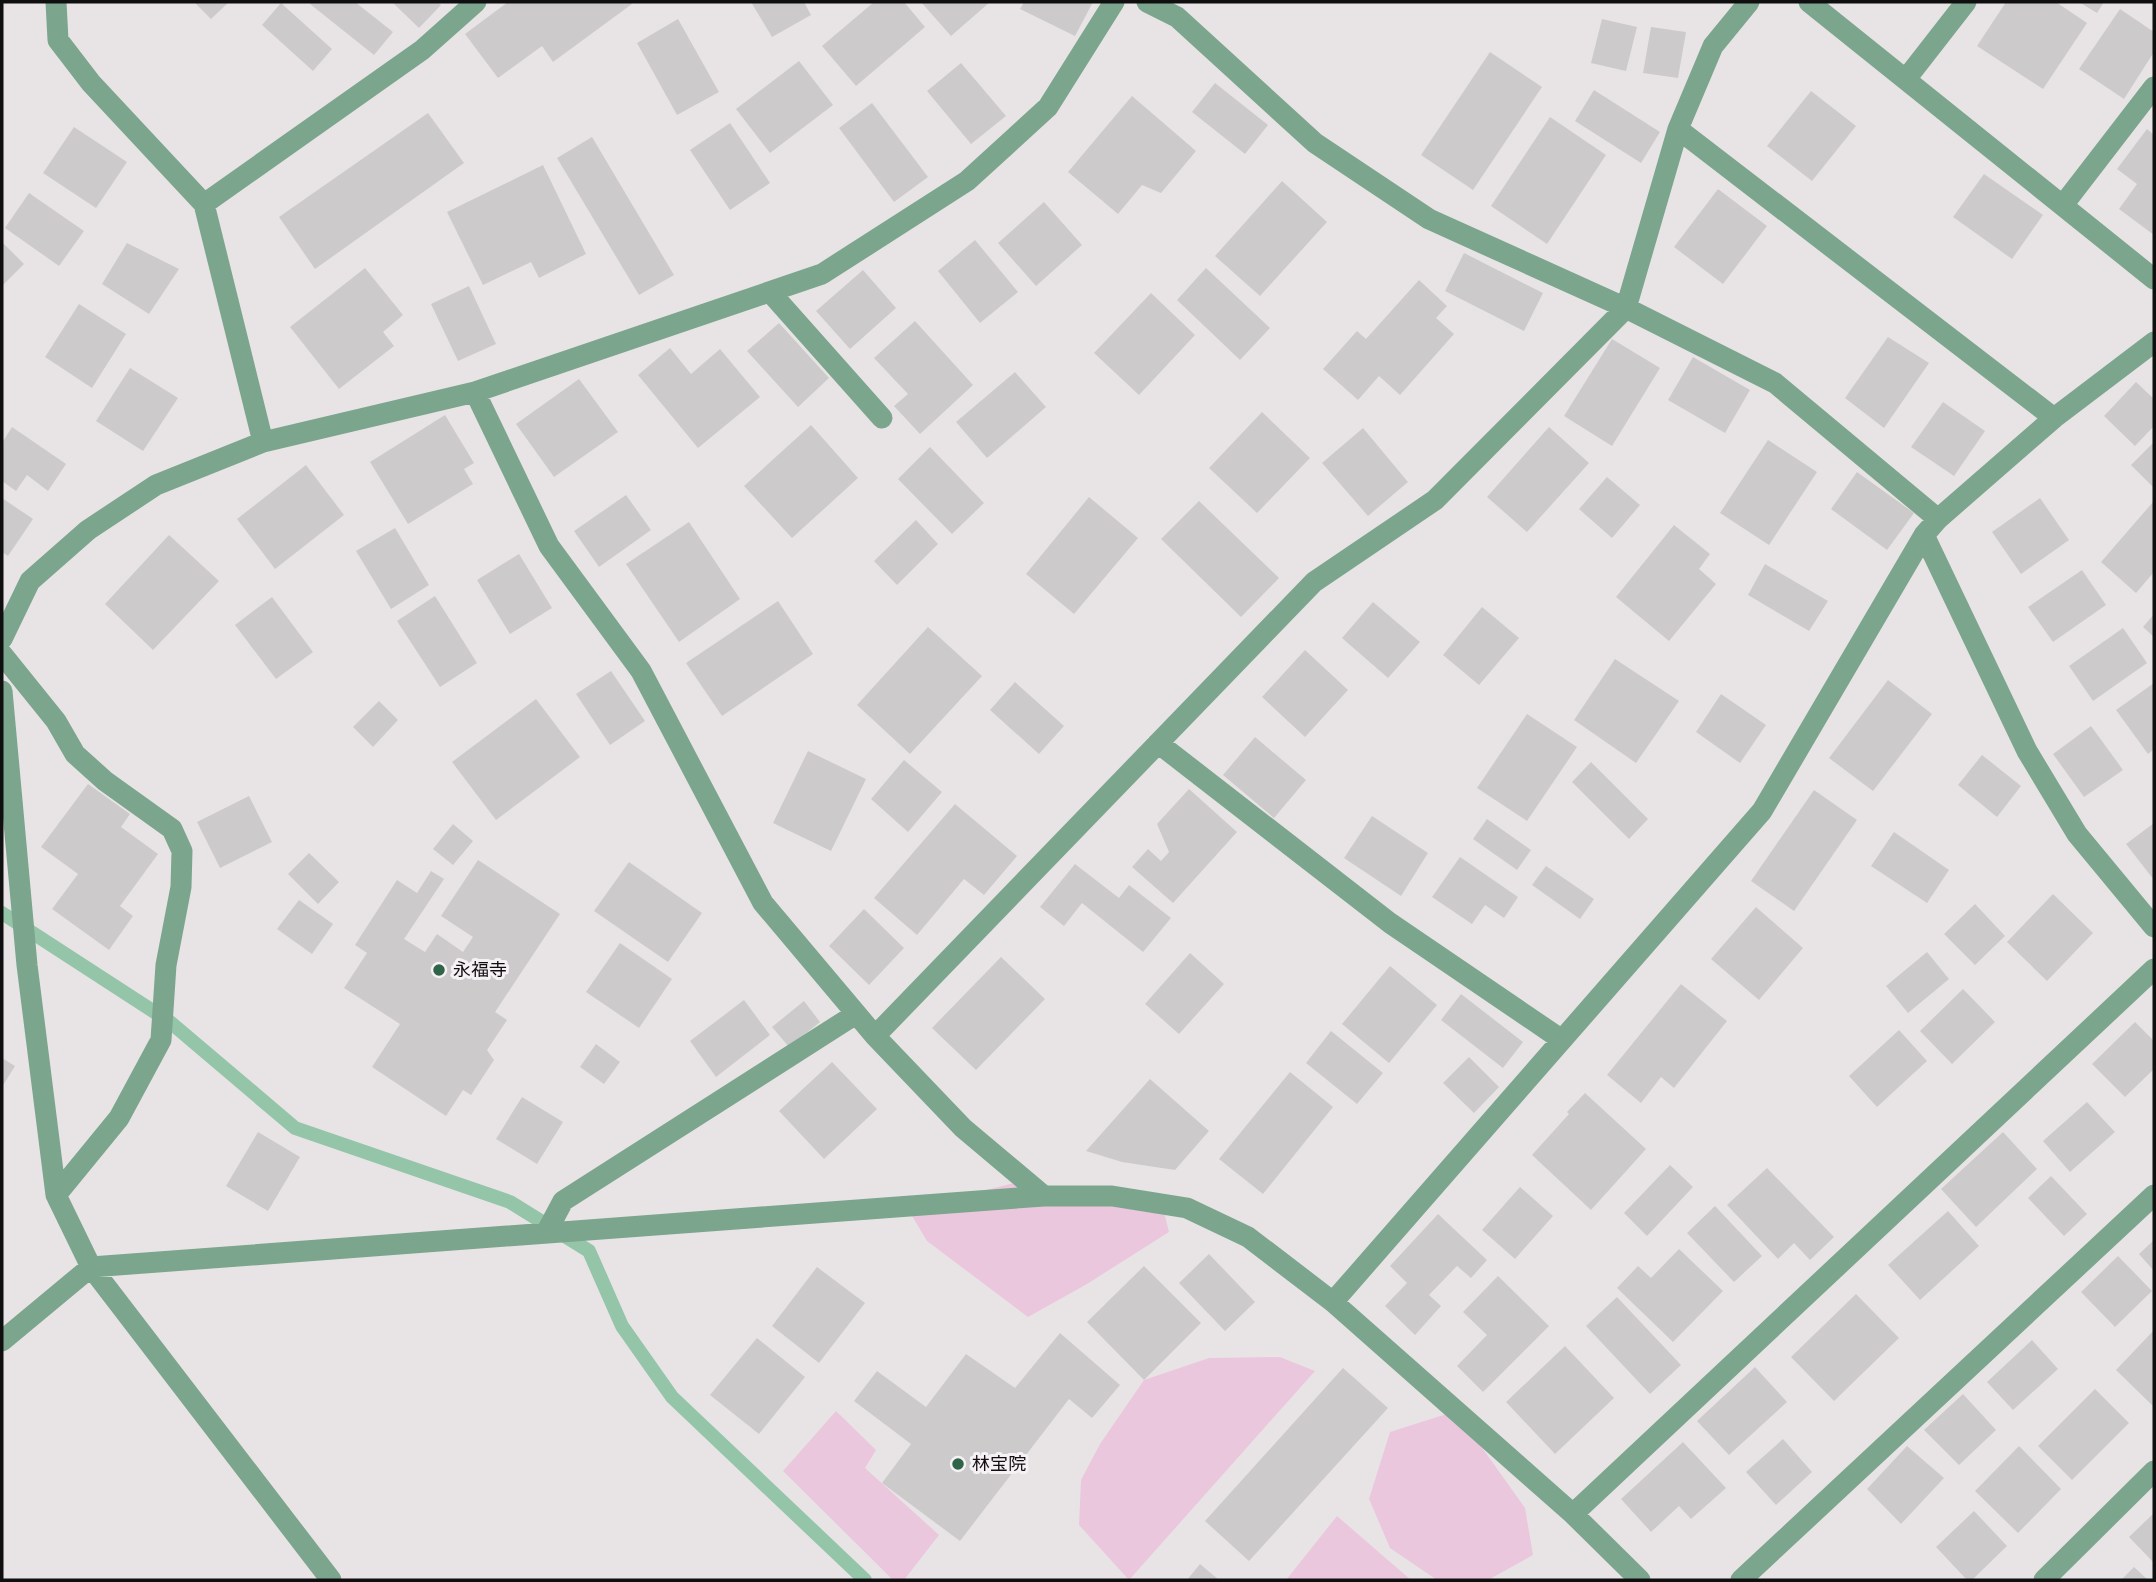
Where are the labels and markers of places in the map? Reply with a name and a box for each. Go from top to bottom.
place label: 永福寺 [453,959,507,981]
marker: 永福寺 [431,962,447,978]
place label: 林宝院 [972,1453,1026,1475]
marker: 林宝院 [950,1456,966,1472]

